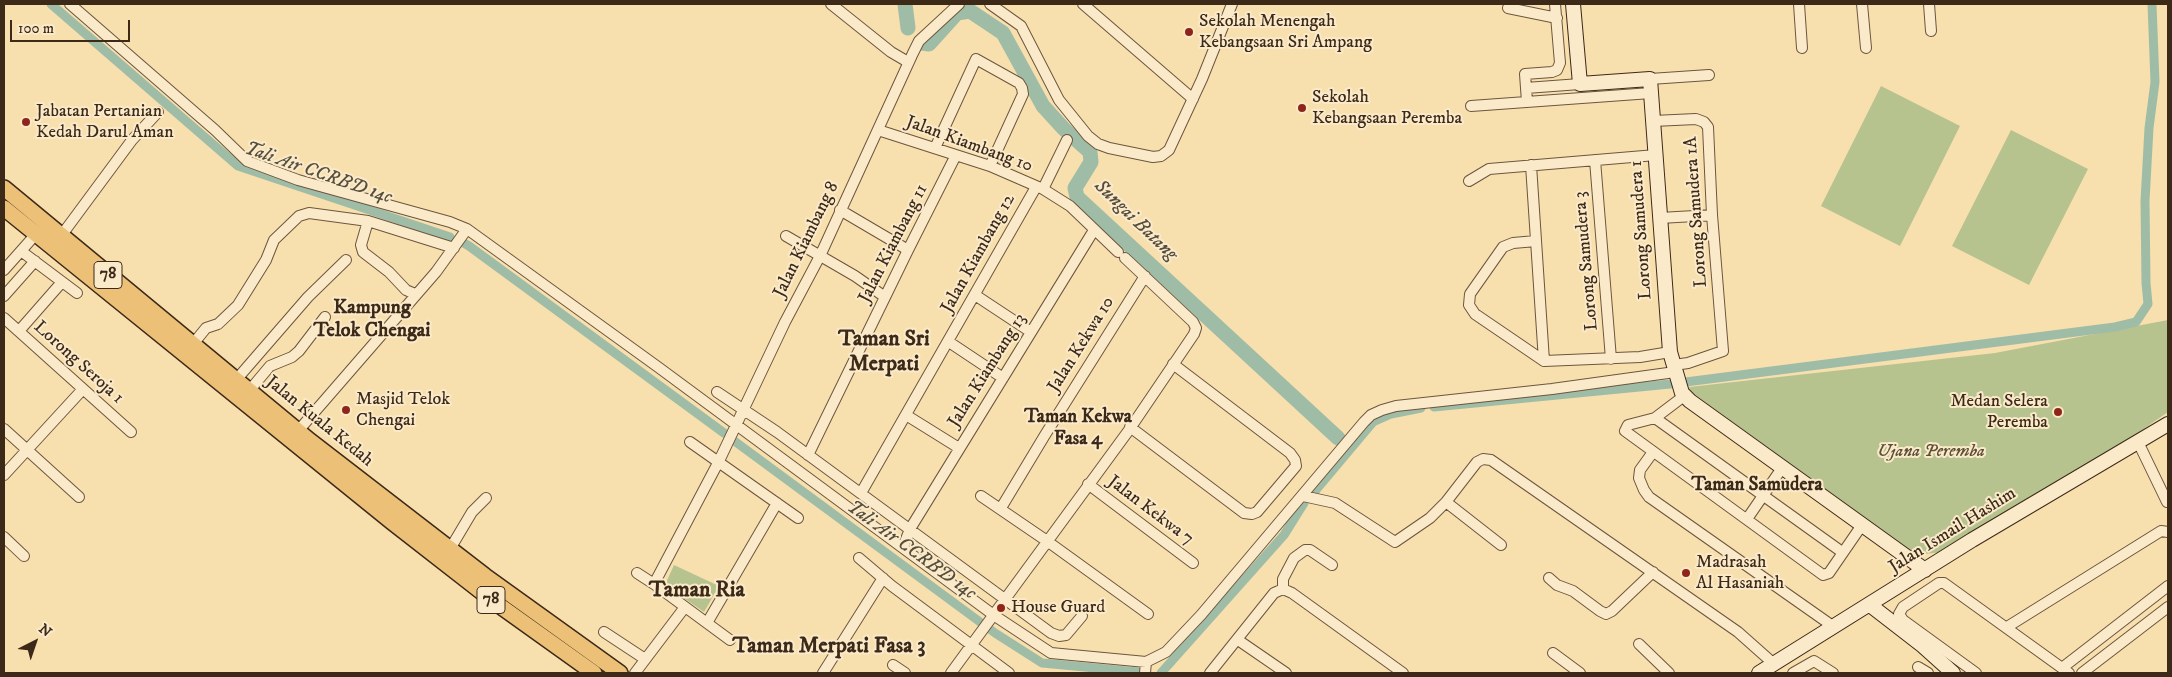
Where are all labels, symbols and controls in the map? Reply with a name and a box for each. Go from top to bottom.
scale bar [12,10,132,42]
place label: Sekolah Menengah Kebangsaan Sri Ampang [1199,11,1372,54]
text: 100 m [18,19,54,38]
marker: Sekolah Menengah Kebangsaan Sri Ampang [1183,26,1195,38]
place label: Sekolah Kebangsaan Peremba [1312,87,1462,130]
place label: Jabatan Pertanian Kedah Darul Aman [36,101,174,144]
marker: Sekolah Kebangsaan Peremba [1296,102,1308,114]
street label: Jalan Kiambang 10 [903,112,1035,178]
marker: Jabatan Pertanian Kedah Darul Aman [20,116,32,128]
street label: Lorong Samudera 1A [1681,136,1713,288]
water label: Tali Air CCRBD 14c [241,138,395,210]
street label: Lorong Samudera 1 [1626,160,1658,300]
water label: Sungai Batang [1089,176,1181,266]
street label: Jalan Kiambang 8 [770,179,844,301]
street label: Jalan Kiambang 11 [855,181,933,307]
street label: Lorong Samudera 3 [1570,190,1604,332]
street label: Jalan Kiambang 12 [937,191,1021,317]
road number: 78 [94,262,122,288]
street label: Jalan Kekwa 10 [1044,293,1120,397]
district label: Kampung Telok Chengai [313,297,431,344]
street label: Jalan Kiambang 13 [944,310,1032,432]
street label: Lorong Seroja 1 [28,317,128,409]
district label: Taman Sri Merpati [838,327,930,378]
street label: Jalan Kuala Kedah [261,372,377,472]
place label: Masjid Telok Chengai [356,389,450,432]
place label: Medan Selera Peremba [1950,391,2048,434]
marker: Masjid Telok Chengai [340,404,352,416]
marker: Medan Selera Peremba [2052,406,2064,418]
district label: Taman Kekwa Fasa 4 [1024,407,1132,451]
park label: Ujana Peremba [1877,441,1985,463]
street label: Jalan Kekwa 7 [1103,472,1197,550]
district label: Taman Samudera [1692,475,1822,497]
street label: Jalan Ismail Hashim [1886,483,2020,579]
water label: Tali Air CCRBD 14c [842,496,980,606]
place label: Madrasah Al Hasaniah [1696,552,1784,594]
marker: Madrasah Al Hasaniah [1680,567,1692,579]
district label: Taman Ria [649,578,745,604]
road number: 78 [477,586,505,614]
place label: House Guard [1011,597,1105,619]
marker: House Guard [995,602,1007,614]
north arrow [10,617,60,667]
text: N [35,620,55,641]
district label: Taman Merpati Fasa 3 [733,634,925,660]

